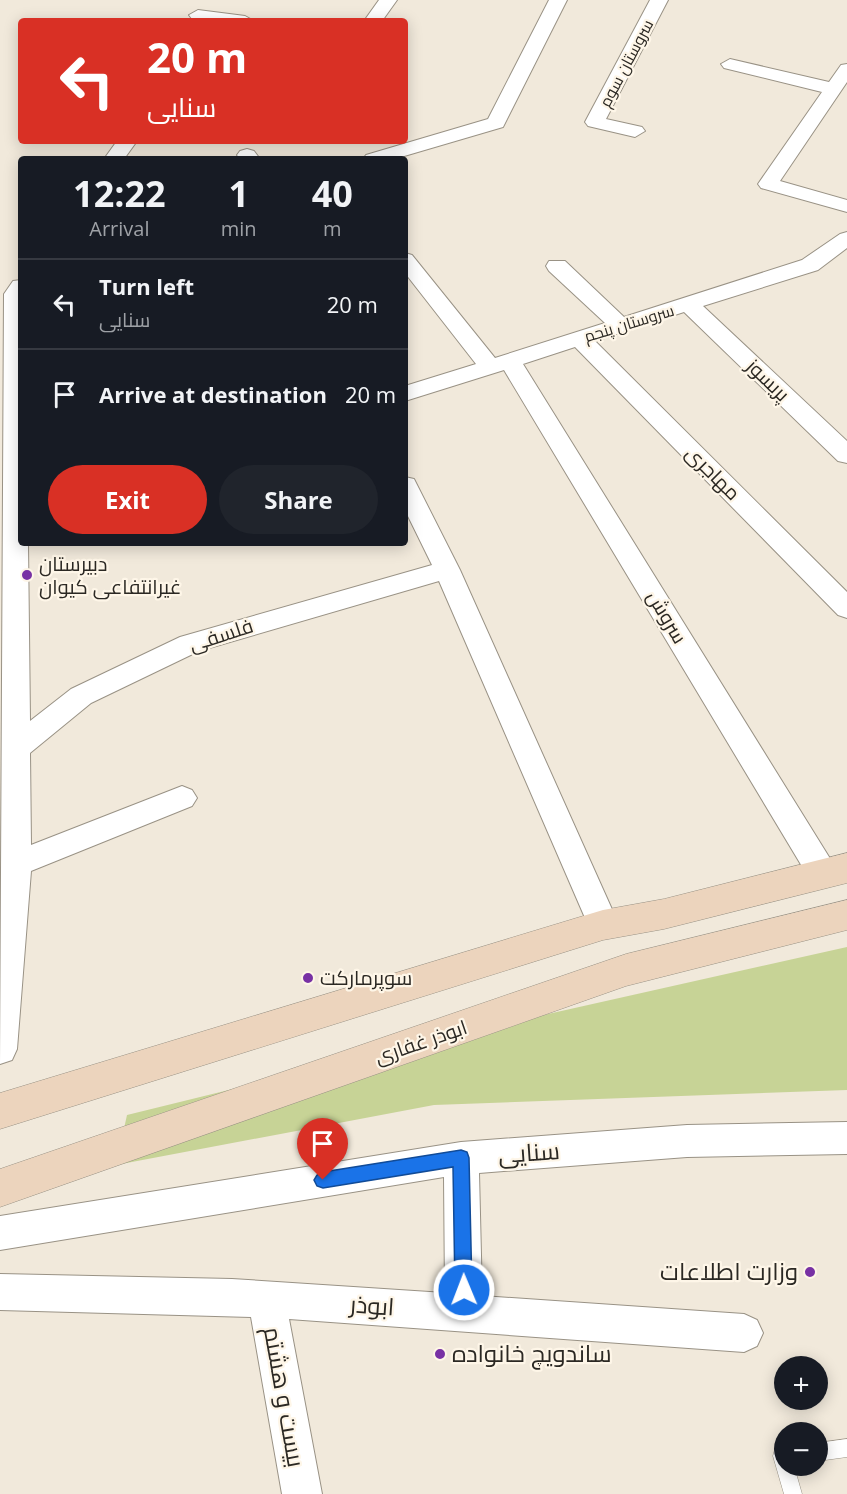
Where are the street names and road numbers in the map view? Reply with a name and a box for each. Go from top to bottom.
street label: سروستان سوم [594,15,659,111]
street label: سروستان پنجم [581,299,677,348]
street label: پریسوز [740,352,796,407]
street label: مهاجری [680,439,747,506]
street label: سروش [641,585,694,648]
street label: فلسفی [185,611,256,658]
street label: ابوذر غفاری [371,1013,471,1070]
street label: سنایی [497,1133,561,1170]
street label: ابوذر [347,1286,396,1323]
street label: بیست و هشتم [256,1324,314,1470]

